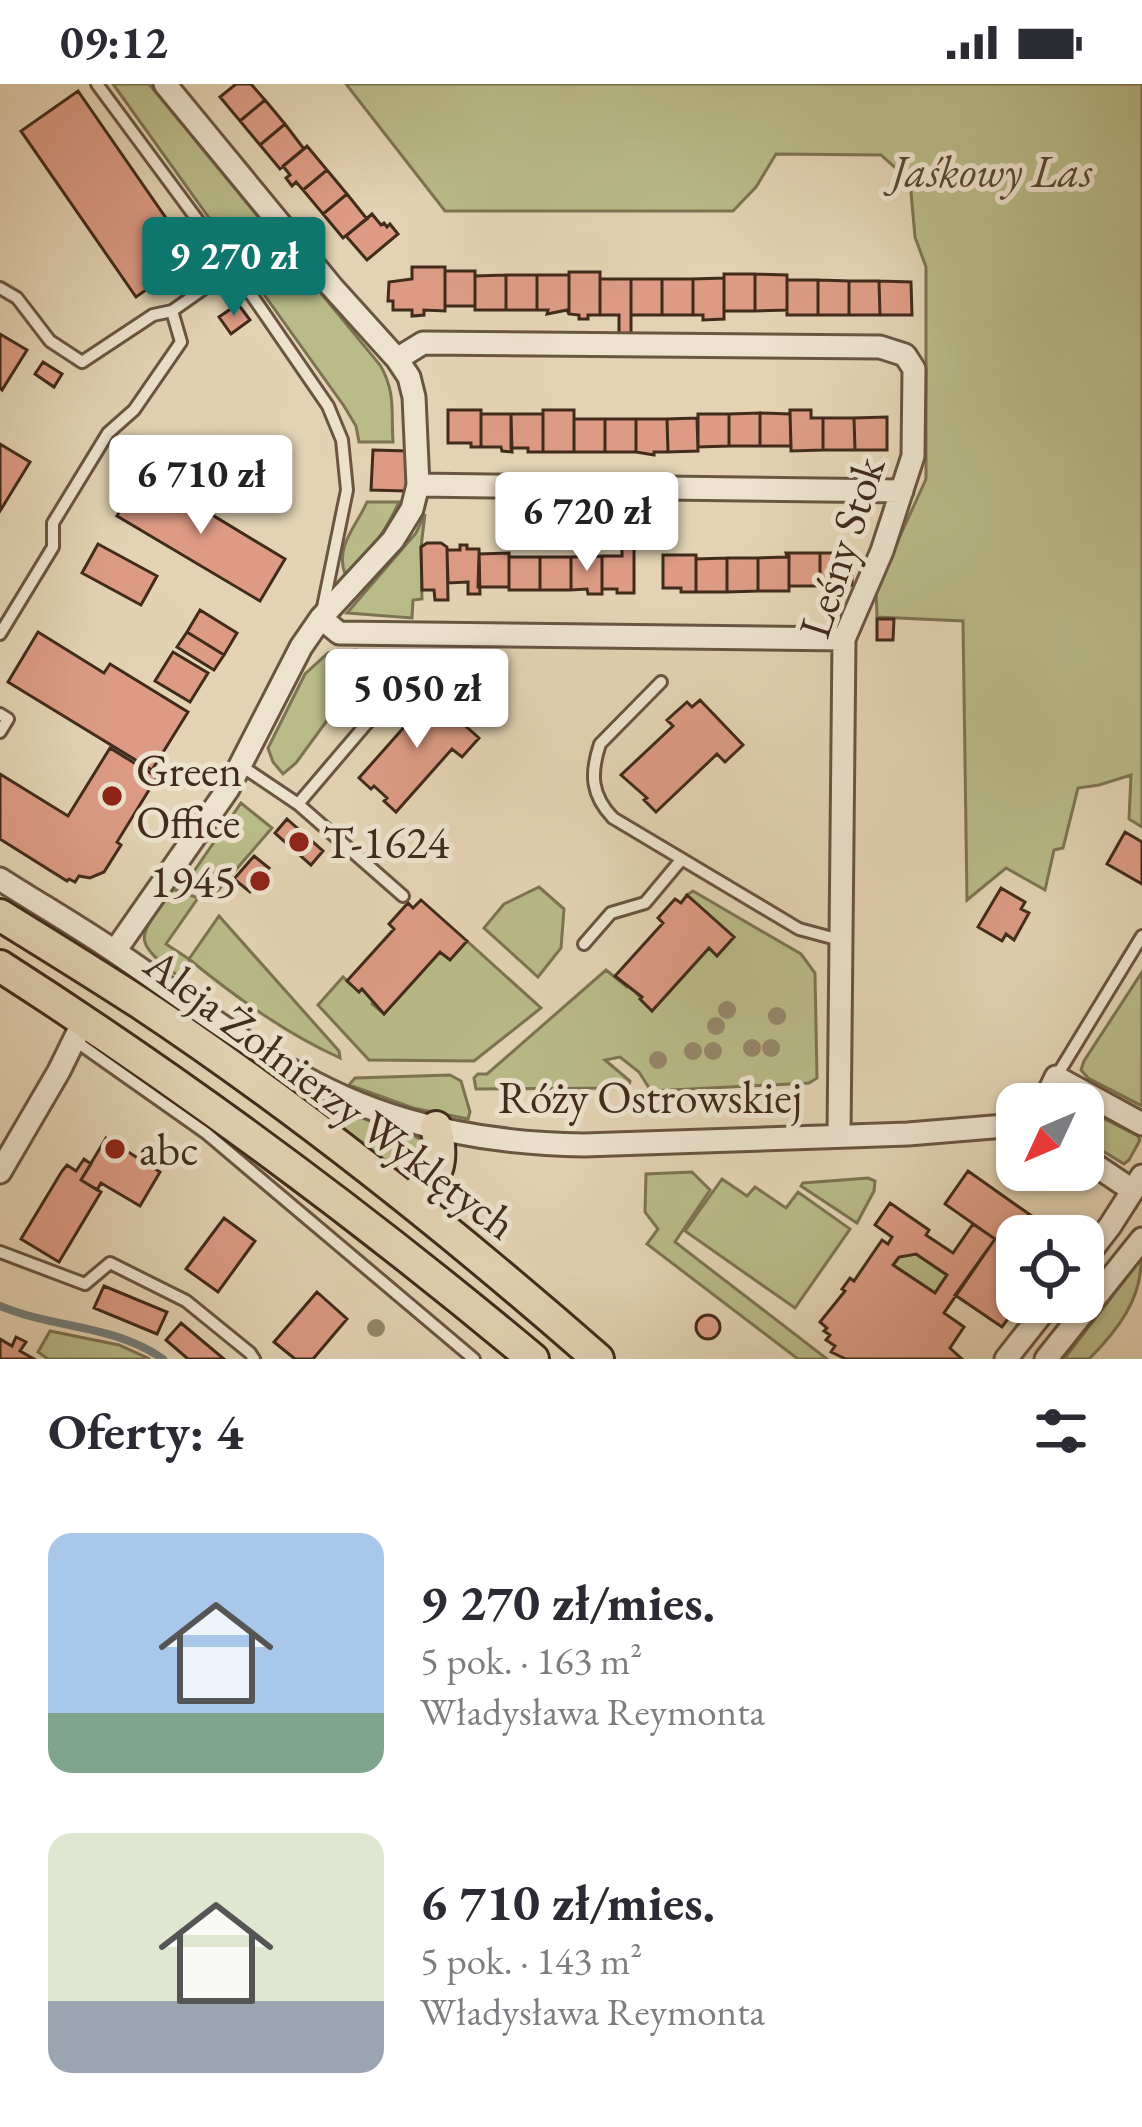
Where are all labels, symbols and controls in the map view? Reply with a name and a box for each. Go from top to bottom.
text: 09:12 [60,13,168,71]
park label: Jaśkowy Las [883,142,1093,200]
pin: 9 270 zł [110,217,358,319]
text: 9 270 zł [169,230,299,281]
pin: 6 710 zł [77,435,325,537]
text: 6 710 zł [136,448,266,499]
street label: Leśny Stok [785,448,898,645]
pin: 6 720 zł [463,472,711,574]
text: 6 720 zł [522,485,652,536]
pin: 5 050 zł [293,649,541,751]
text: 5 050 zł [352,662,482,713]
place label: Green Office [136,741,242,851]
marker: Green Office [99,783,125,809]
place label: T-1624 [323,813,450,871]
marker: T-1624 [286,829,312,855]
place label: 1945 [150,852,236,910]
marker: 1945 [247,868,273,894]
street label: Aleja Żołnierzy Wyklętych [133,934,528,1252]
street label: Róży Ostrowskiej [498,1068,802,1126]
north arrow [996,1083,1104,1191]
map controls [996,1083,1104,1323]
place label: abc [139,1120,198,1178]
marker: abc [102,1136,128,1162]
button: locate [996,1215,1104,1323]
text: Oferty: 4 [48,1398,243,1464]
icon: filters [1028,1398,1094,1464]
text: 9 270 zł/mies. [420,1569,715,1635]
icon: home [144,1581,288,1725]
text: 5 pok. · 163 m² [420,1635,642,1686]
text: Władysława Reymonta [420,1686,765,1737]
text: 6 710 zł/mies. [420,1869,715,1935]
icon: home [144,1881,288,2025]
text: 5 pok. · 143 m² [420,1935,642,1986]
text: Władysława Reymonta [420,1986,765,2037]

